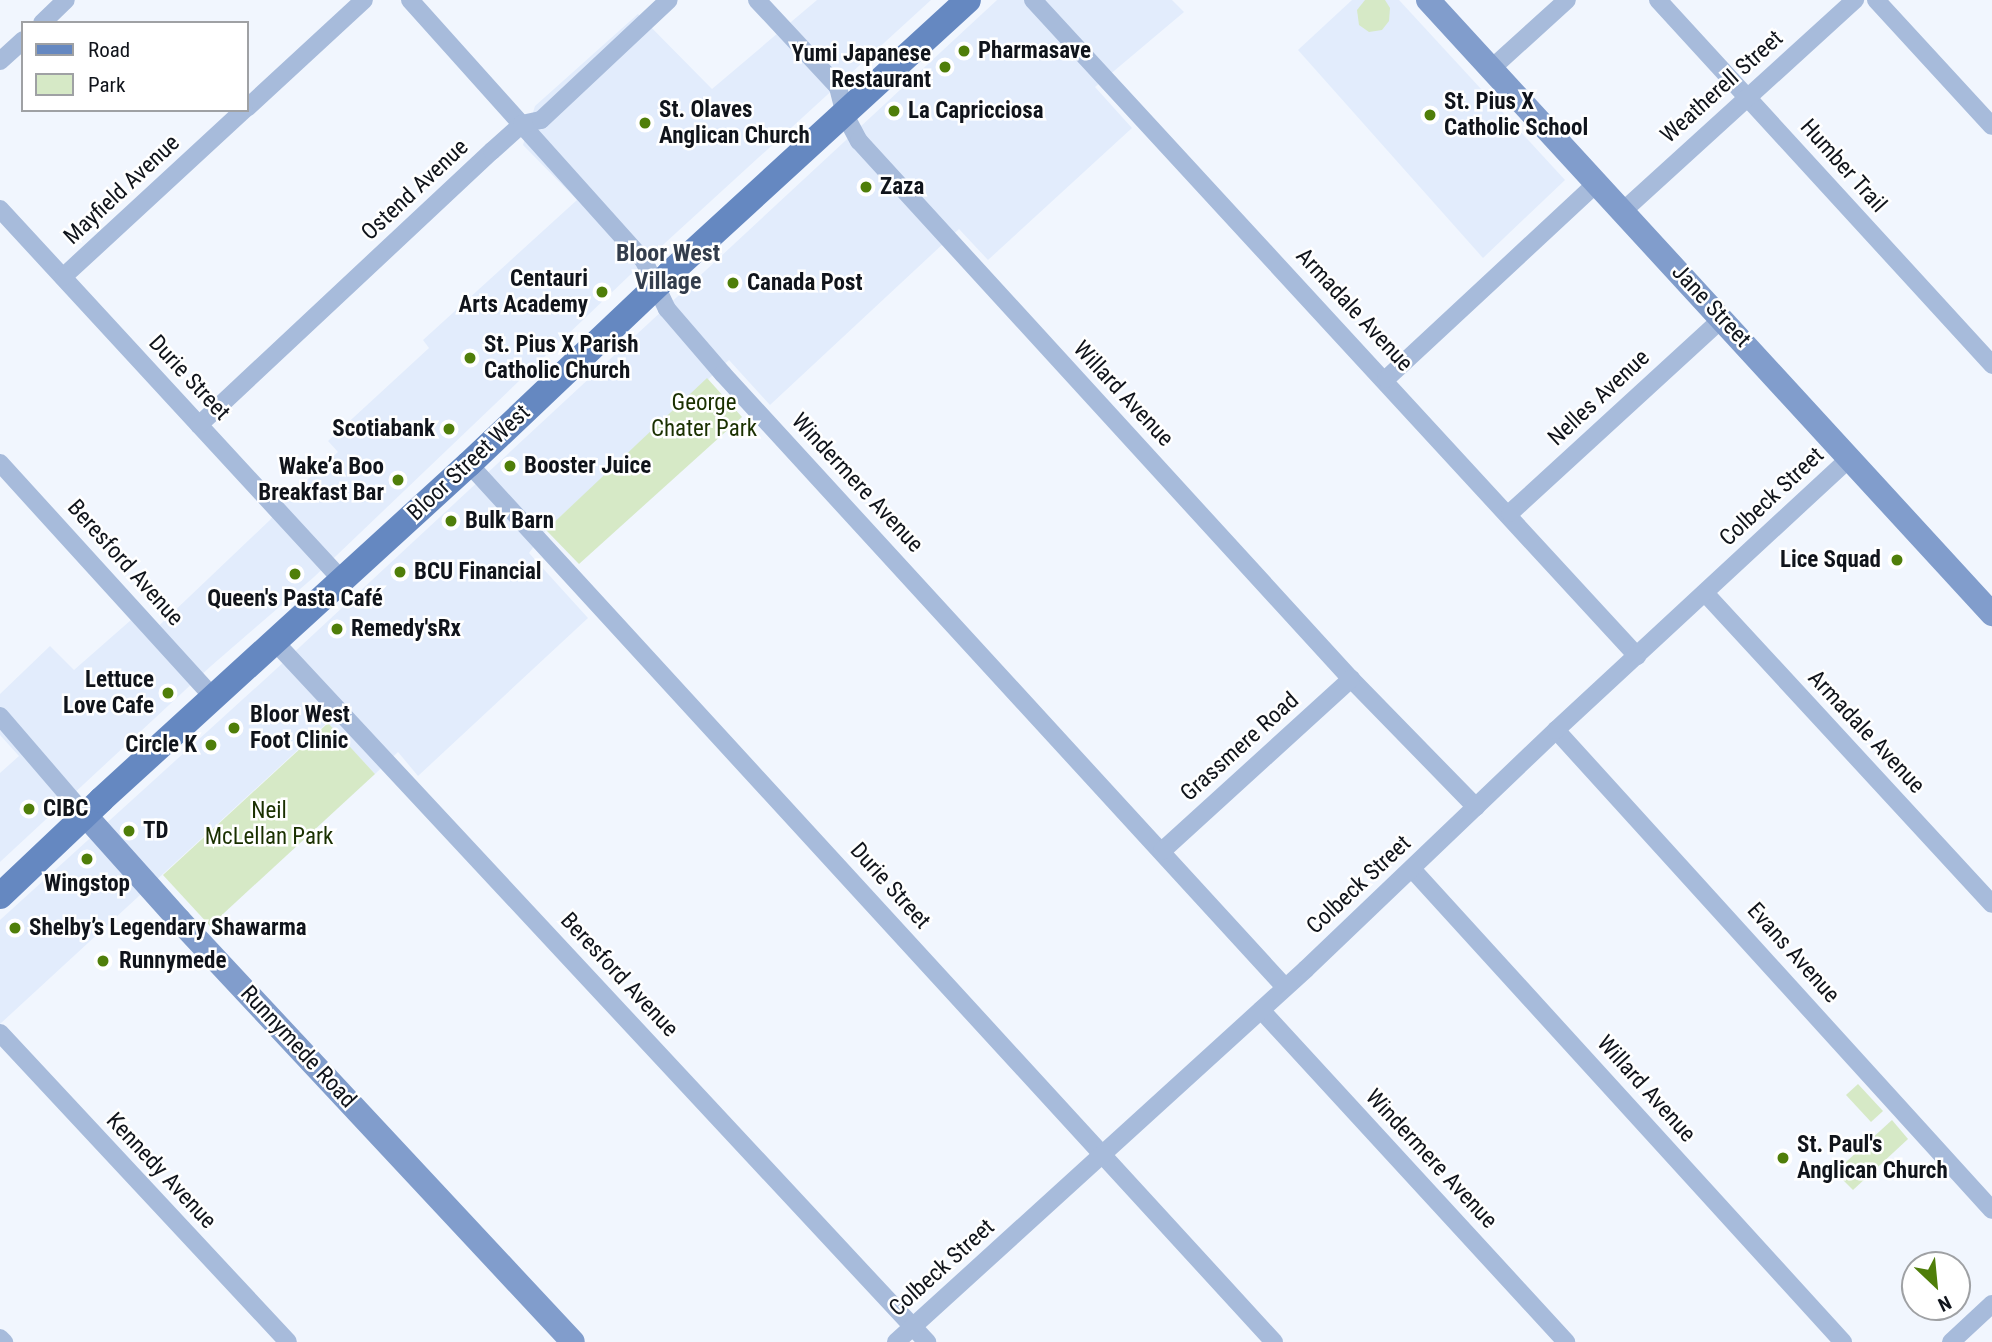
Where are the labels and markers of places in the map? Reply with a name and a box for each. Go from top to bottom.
place label: Pharmasave [978,37,1091,65]
place label: Yumi Japanese Restaurant [791,40,931,94]
marker: Pharmasave [956,43,972,59]
marker: Yumi Japanese Restaurant [937,59,953,75]
place label: St. Pius X Catholic School [1444,88,1588,142]
place label: St. Olaves Anglican Church [659,96,810,150]
place label: La Capricciosa [908,97,1044,125]
marker: La Capricciosa [886,103,902,119]
marker: St. Pius X Catholic School [1422,107,1438,123]
marker: St. Olaves Anglican Church [637,115,653,131]
place label: Zaza [880,173,924,201]
marker: Zaza [858,179,874,195]
place label: Centauri Arts Academy [458,265,588,319]
place label: Canada Post [747,269,863,297]
marker: Canada Post [725,275,741,291]
marker: Centauri Arts Academy [594,284,610,300]
place label: St. Pius X Parish Catholic Church [484,331,638,385]
marker: St. Pius X Parish Catholic Church [462,350,478,366]
place label: Scotiabank [332,415,435,443]
marker: Scotiabank [441,421,457,437]
place label: Booster Juice [524,452,651,480]
place label: Wake’a Boo Breakfast Bar [258,453,384,507]
marker: Booster Juice [502,458,518,474]
marker: Wake’a Boo Breakfast Bar [390,472,406,488]
place label: Bulk Barn [465,507,554,535]
marker: Bulk Barn [443,513,459,529]
place label: Lice Squad [1780,546,1881,574]
marker: Lice Squad [1887,550,1907,570]
place label: BCU Financial [414,558,542,586]
marker: BCU Financial [392,564,408,580]
marker: Queen's Pasta Café [287,566,303,582]
place label: Queen's Pasta Café [207,585,383,613]
place label: Remedy'sRx [351,615,461,643]
marker: Remedy'sRx [329,621,345,637]
place label: Lettuce Love Cafe [63,666,154,720]
marker: Lettuce Love Cafe [160,685,176,701]
place label: Bloor West Foot Clinic [250,701,350,755]
marker: Bloor West Foot Clinic [224,718,244,738]
place label: Circle K [125,731,197,759]
marker: Circle K [203,737,219,753]
place label: CIBC [43,795,88,823]
marker: CIBC [21,801,37,817]
place label: TD [143,817,168,845]
marker: TD [121,823,137,839]
marker: Wingstop [79,851,95,867]
place label: Wingstop [44,870,130,898]
place label: Shelby’s Legendary Shawarma [29,914,307,942]
marker: Shelby’s Legendary Shawarma [7,920,23,936]
place label: Runnymede [119,947,226,975]
marker: Runnymede [93,951,113,971]
place label: St. Paul's Anglican Church [1797,1131,1948,1185]
marker: St. Paul's Anglican Church [1775,1150,1791,1166]

